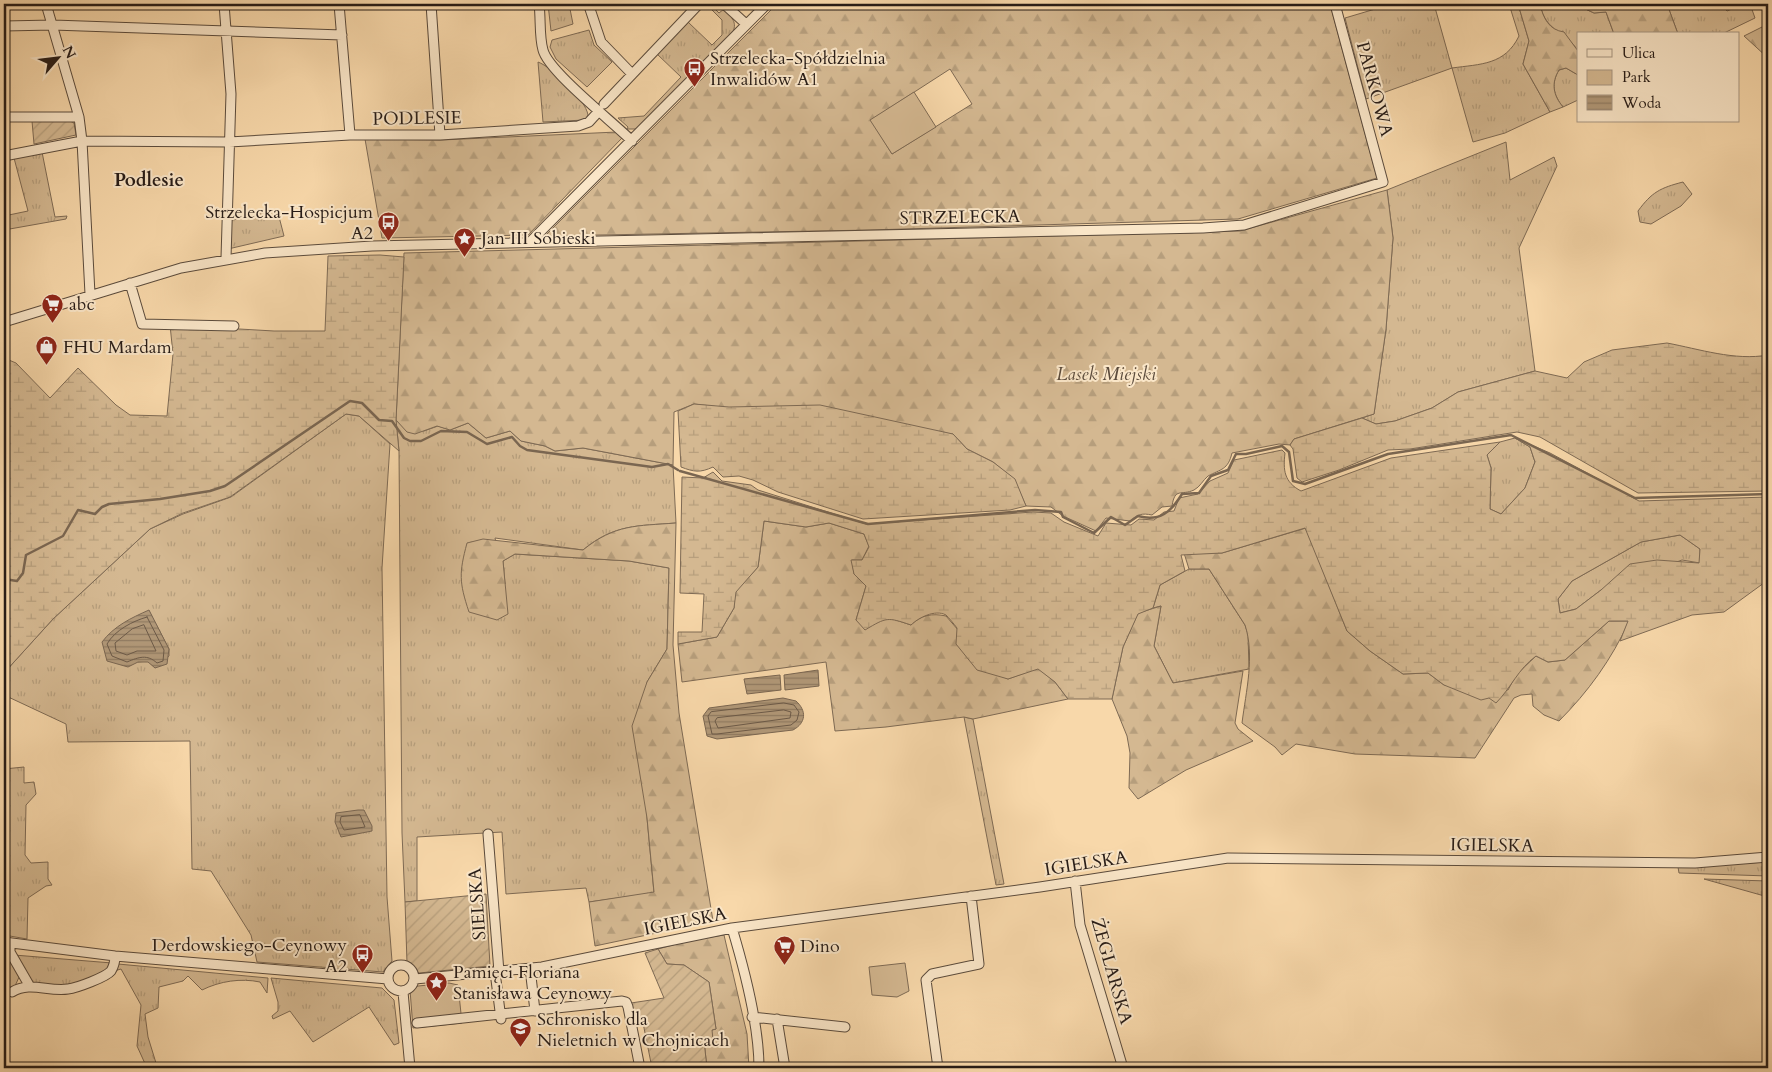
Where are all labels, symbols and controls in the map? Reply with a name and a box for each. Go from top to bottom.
north arrow [32,32,82,82]
legend [1577,32,1740,122]
street label: PARKOWA [1350,39,1399,140]
text: N [58,42,80,62]
text: Ulica [1622,43,1656,63]
place label: Strzelecka-Spółdzielnia Inwalidów A1 [710,46,886,92]
bus stop icon: Strzelecka-Spółdzielnia Inwalidów A1 [682,56,706,87]
text: Park [1622,67,1651,87]
text: Woda [1621,93,1662,113]
street label: PODLESIE [372,105,462,132]
district label: Podlesie [114,167,184,193]
place label: Strzelecka-Hospicjum A2 [205,200,374,246]
street label: STRZELECKA [899,204,1021,231]
bus stop icon: Strzelecka-Hospicjum A2 [377,210,401,241]
place icon: Jan III Sobieski [453,226,477,257]
place label: Jan III Sobieski [478,226,596,251]
supermarket icon: abc [41,292,65,323]
place label: abc [69,292,95,317]
shop icon: FHU Mardam [35,335,59,366]
place label: FHU Mardam [63,335,172,360]
park label: Lasek Miejski [1056,362,1157,387]
street label: IGIELSKA [1450,832,1534,859]
street label: IGIELSKA [1043,845,1130,882]
street label: SIELSKA [462,867,492,941]
street label: IGIELSKA [642,901,729,942]
street label: ŻEGLARSKA [1084,915,1139,1027]
place label: Derdowskiego-Ceynowy A2 [152,933,347,979]
supermarket icon: Dino [772,934,796,965]
place label: Dino [800,934,840,959]
bus stop icon: Derdowskiego-Ceynowy A2 [351,943,375,974]
place label: Pamięci Floriana Stanisława Ceynowy [453,960,612,1006]
place icon: Pamięci Floriana Stanisława Ceynowy [425,970,449,1001]
place label: Schronisko dla Nieletnich w Chojnicach [537,1007,729,1053]
school or university icon: Schronisko dla Nieletnich w Chojnicach [509,1017,533,1048]

